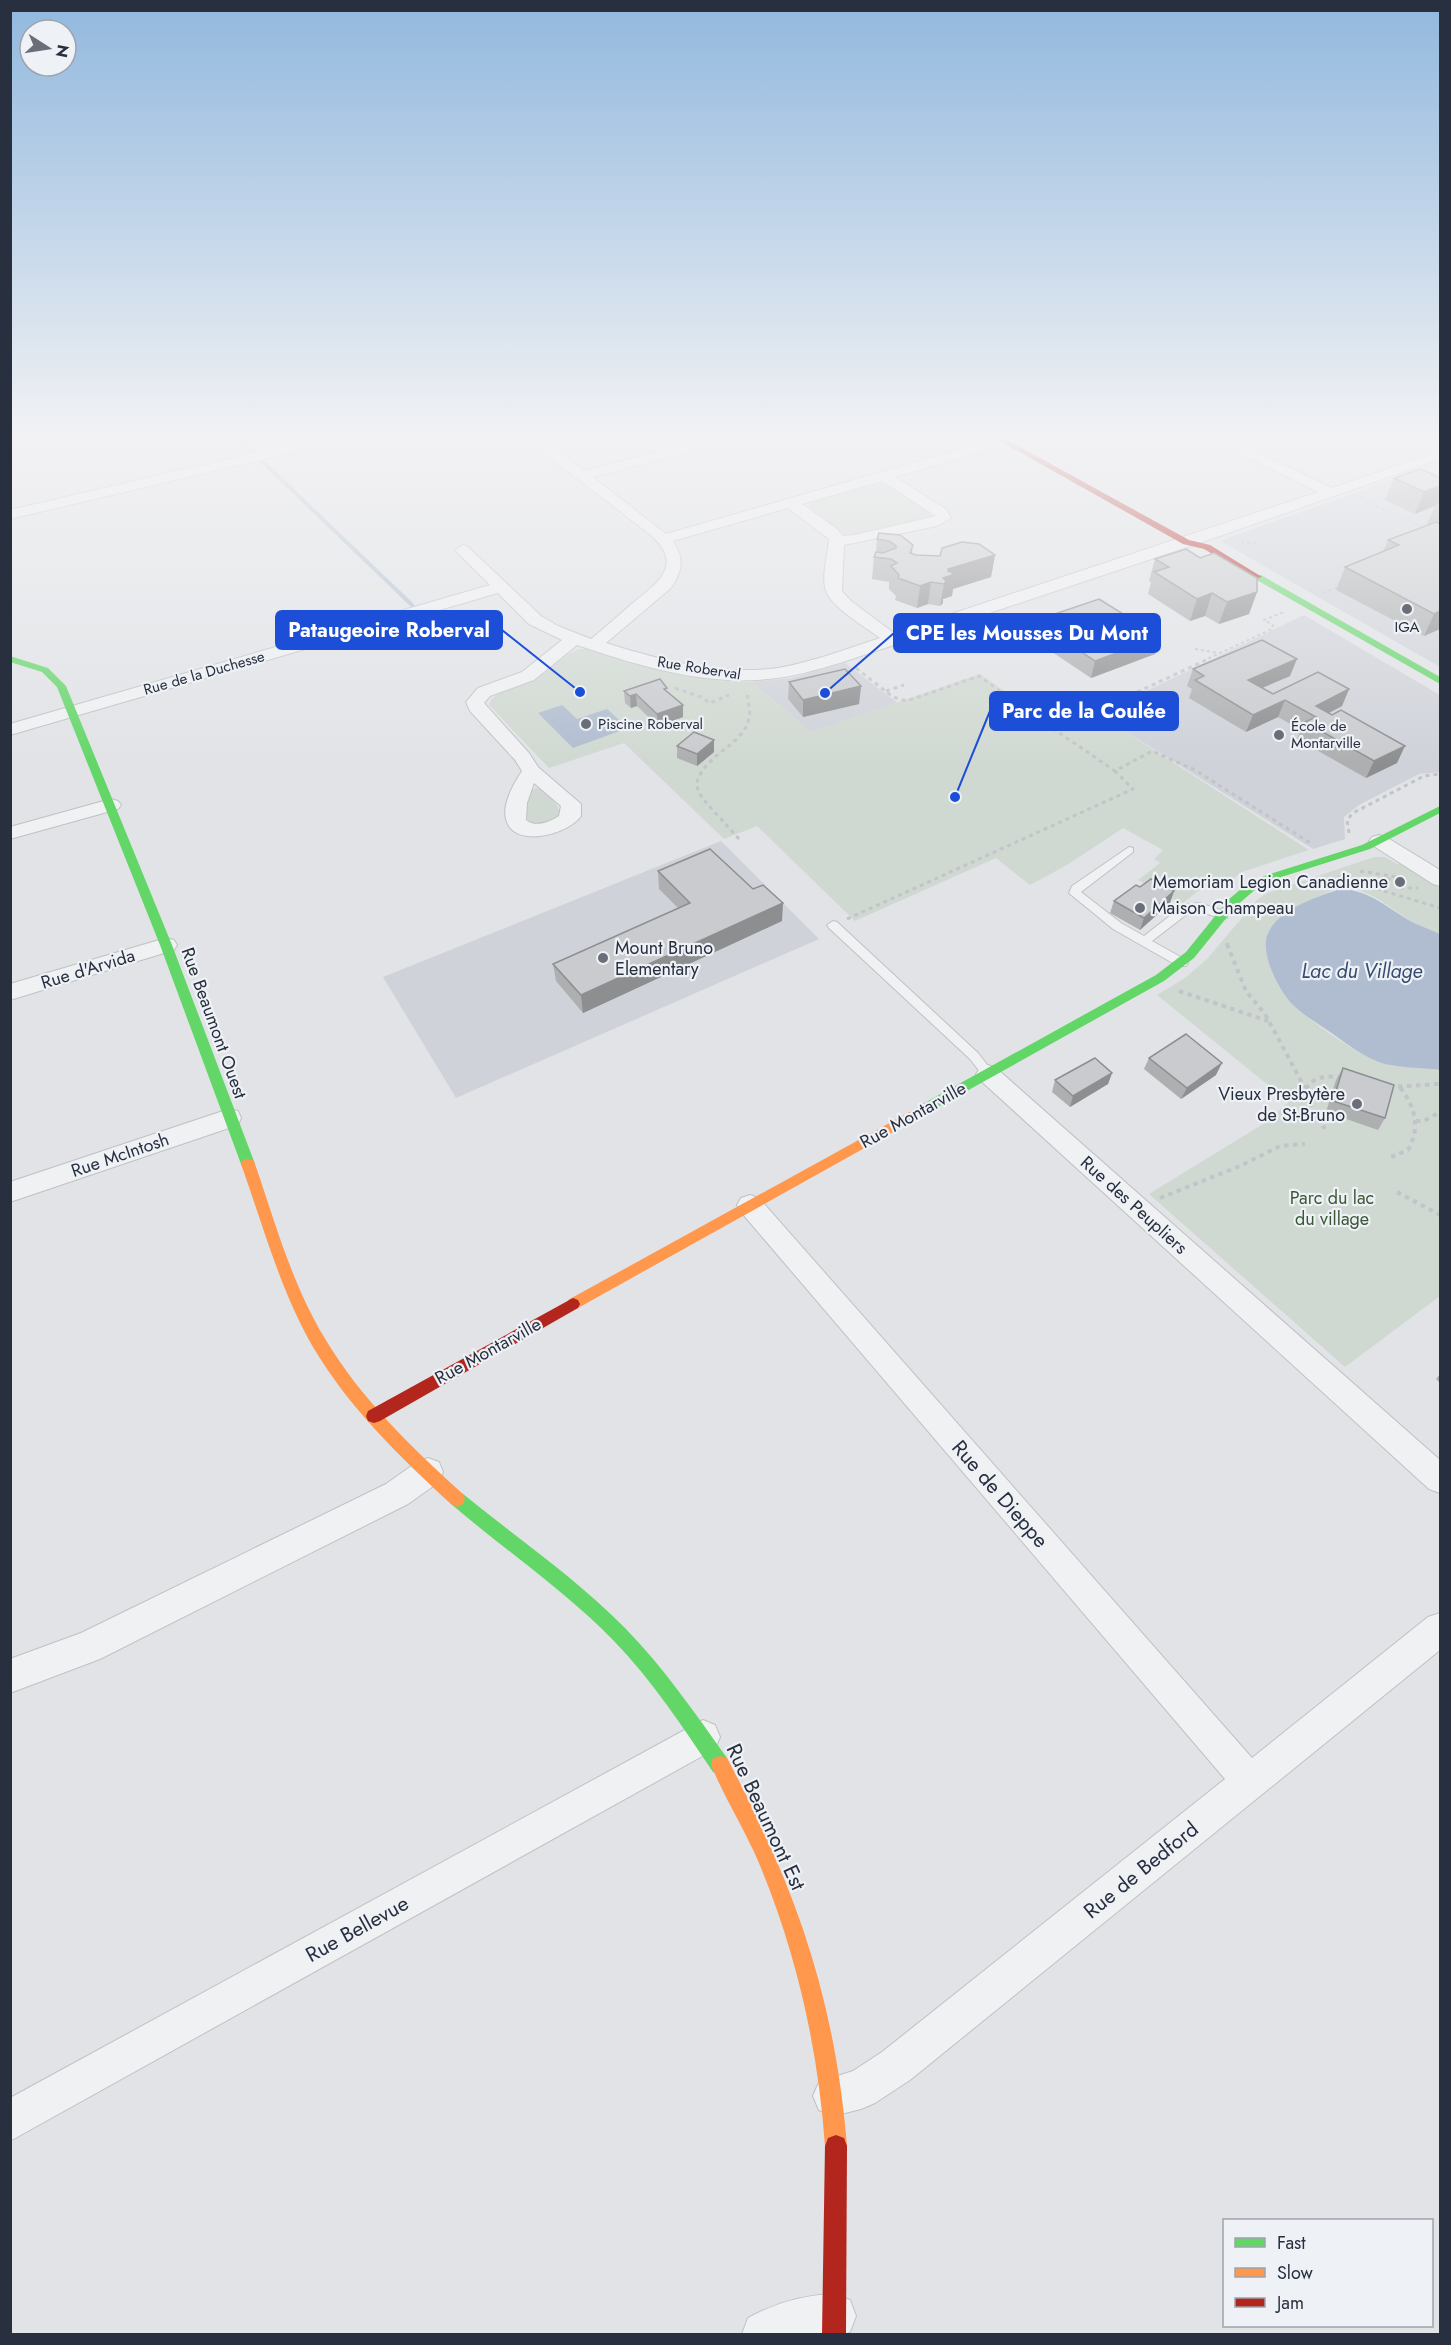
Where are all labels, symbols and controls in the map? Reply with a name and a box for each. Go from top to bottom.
north arrow [18,18,78,78]
text: N [50,42,75,60]
marker: IGA [1400,602,1414,616]
callout: Pataugeoire Roberval [276,611,502,649]
callout: CPE les Mousses Du Mont [894,614,1160,652]
text: Pataugeoire Roberval [288,616,490,645]
place label: IGA [1395,616,1419,638]
text: CPE les Mousses Du Mont [906,619,1149,648]
street label: Rue de la Duchesse [141,645,267,701]
street label: Rue Roberval [656,651,742,685]
callout: Parc de la Coulée [990,692,1178,730]
text: Parc de la Coulée [1002,697,1166,726]
place label: Piscine Roberval [598,713,703,735]
place label: École de Montarville [1291,715,1361,754]
marker: Piscine Roberval [579,717,593,731]
marker: École de Montarville [1272,728,1286,742]
place label: Memoriam Legion Canadienne [1153,869,1388,895]
marker: Memoriam Legion Canadienne [1393,875,1407,889]
place label: Maison Champeau [1152,895,1294,921]
marker: Maison Champeau [1133,901,1147,915]
place label: Mount Bruno Elementary [615,935,713,982]
street label: Rue d'Arvida [38,942,138,996]
street label: Rue Beaumont Ouest [175,944,254,1103]
marker: Mount Bruno Elementary [596,951,610,965]
water label: Lac du Village [1301,957,1423,986]
street label: Rue Montarville [855,1075,971,1155]
place label: Vieux Presbytère de St-Bruno [1218,1081,1345,1128]
marker: Vieux Presbytère de St-Bruno [1350,1097,1364,1111]
street label: Rue McIntosh [67,1126,173,1184]
street label: Rue des Peupliers [1075,1150,1193,1260]
park label: Parc du lac du village [1290,1185,1374,1232]
street label: Rue Montarville [430,1311,546,1391]
street label: Rue de Dieppe [945,1433,1055,1555]
street label: Rue Beaumont Est [719,1739,813,1895]
street label: Rue de Bedford [1077,1814,1205,1926]
street label: Rue Bellevue [300,1888,414,1970]
legend [1223,2219,1433,2327]
text: Fast [1277,2230,1306,2256]
text: Slow [1277,2260,1314,2286]
text: Jam [1275,2290,1304,2316]

